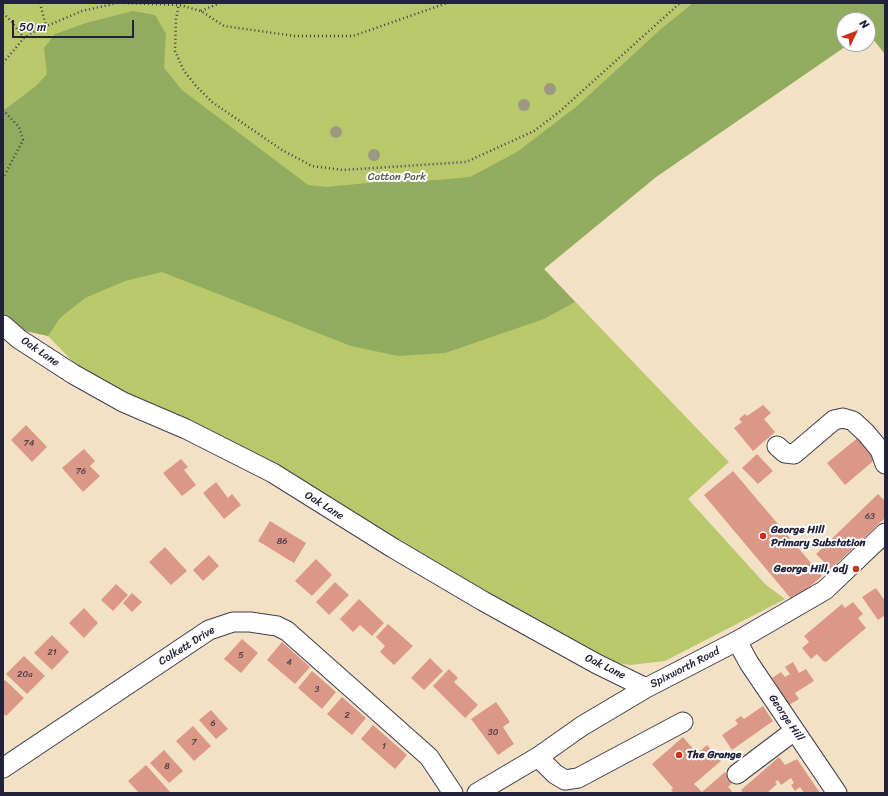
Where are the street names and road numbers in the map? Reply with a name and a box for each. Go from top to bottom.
street label: Oak Lane [18,334,62,370]
street label: Oak Lane [302,489,346,523]
street label: Colkett Drive [156,623,218,669]
street label: Spixworth Road [648,645,722,691]
street label: Oak Lane [583,652,627,682]
street label: George Hill [766,692,806,744]

